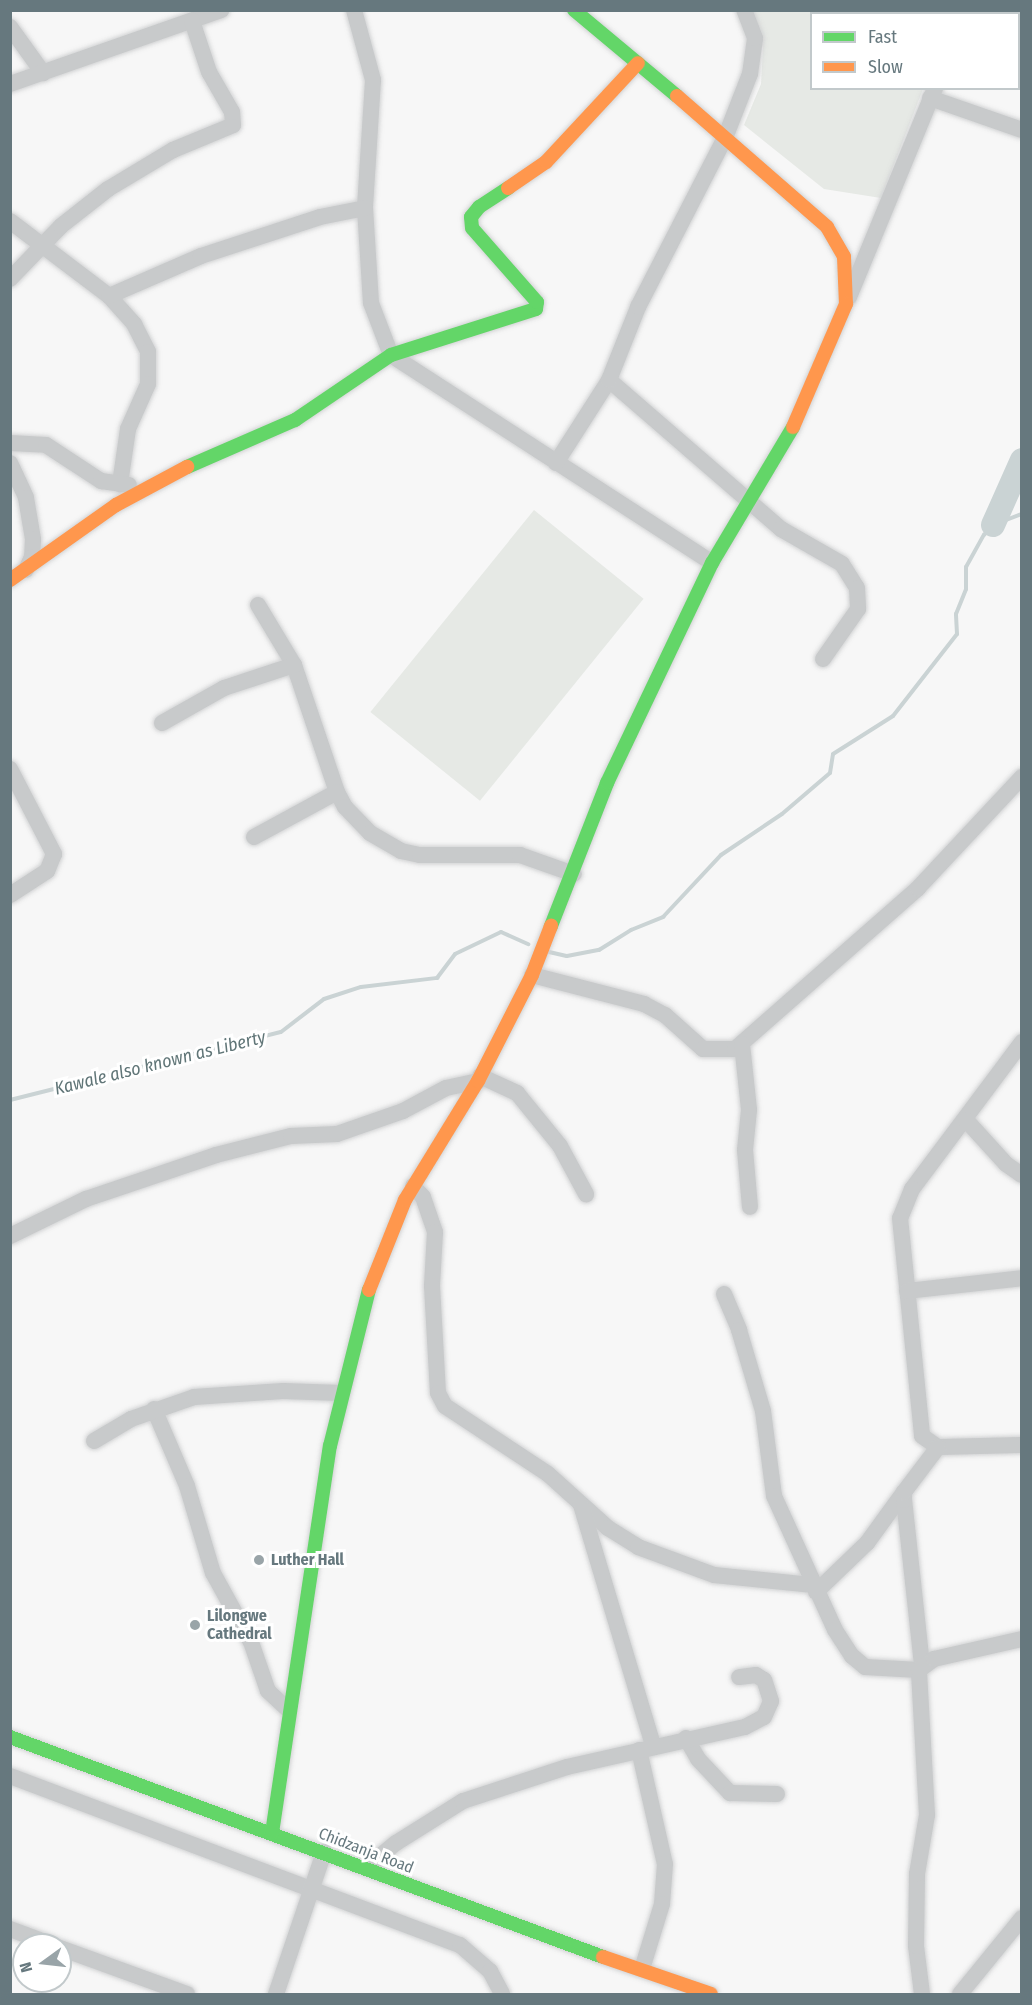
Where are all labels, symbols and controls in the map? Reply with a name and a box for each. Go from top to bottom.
legend [810,12,1020,90]
text: Fast [868,26,897,48]
text: Slow [868,56,903,78]
water label: Kawale also known as Liberty [52,1026,268,1100]
place label: Luther Hall [271,1550,344,1570]
marker: Luther Hall [252,1553,266,1567]
place label: Lilongwe Cathedral [207,1606,272,1644]
marker: Lilongwe Cathedral [188,1618,202,1632]
street label: Chidzanja Road [316,1824,416,1878]
north arrow [12,1933,72,1993]
text: N [16,1960,36,1974]

